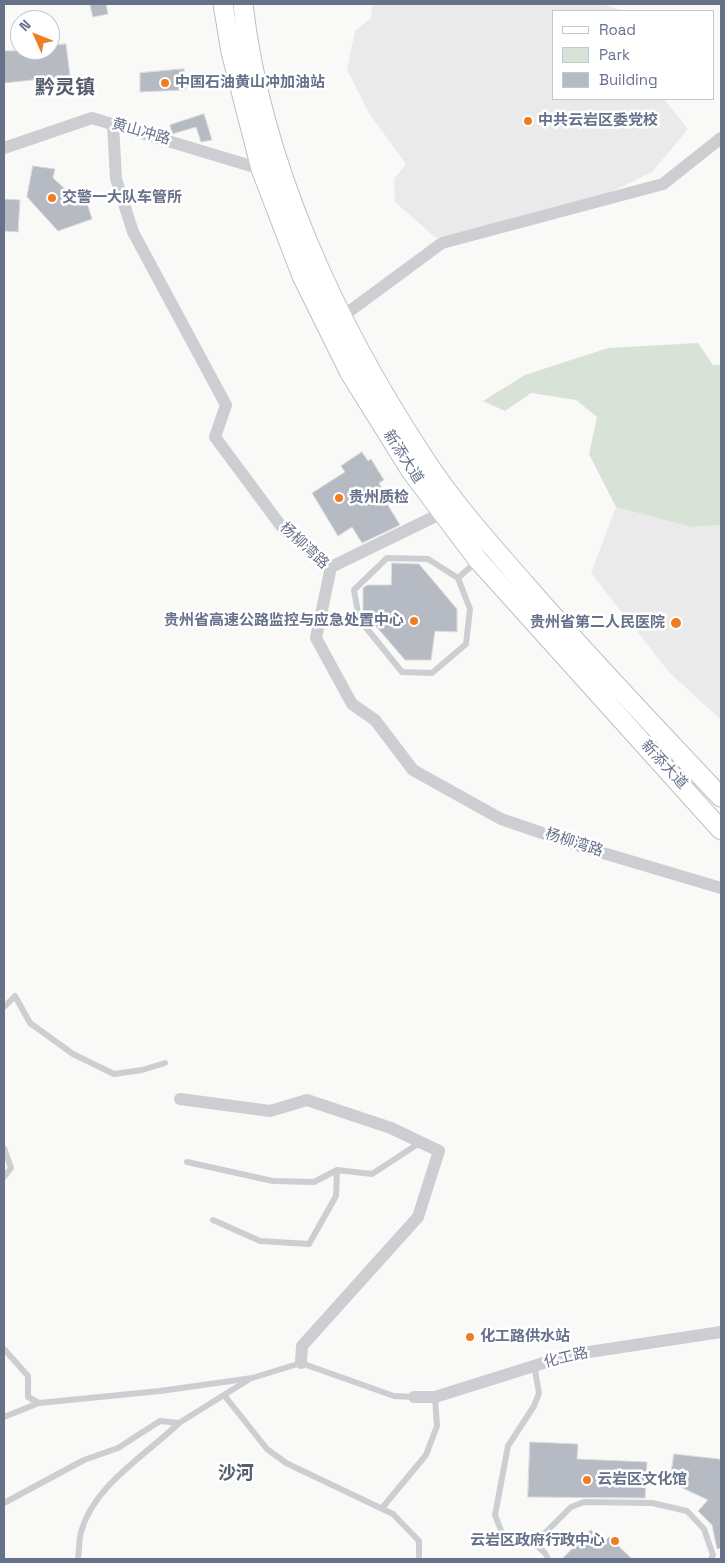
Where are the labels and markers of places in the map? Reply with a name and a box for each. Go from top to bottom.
place label: 中国石油黄山冲加油站 [175,74,325,92]
marker: 中国石油黄山冲加油站 [159,77,171,89]
place label: 中共云岩区委党校 [538,112,658,130]
marker: 中共云岩区委党校 [522,115,534,127]
place label: 交警一大队车管所 [62,189,182,207]
marker: 交警一大队车管所 [46,192,58,204]
place label: 贵州质检 [349,489,409,507]
marker: 贵州质检 [333,492,345,504]
place label: 贵州省高速公路监控与应急处置中心 [164,612,404,630]
place label: 贵州省第二人民医院 [530,614,665,632]
marker: 贵州省高速公路监控与应急处置中心 [408,615,420,627]
marker: 贵州省第二人民医院 [669,616,683,630]
place label: 化工路供水站 [480,1328,570,1346]
marker: 化工路供水站 [464,1331,476,1343]
place label: 云岩区文化馆 [597,1471,687,1489]
marker: 云岩区文化馆 [581,1474,593,1486]
place label: 云岩区政府行政中心 [470,1532,605,1550]
marker: 云岩区政府行政中心 [609,1535,621,1547]

